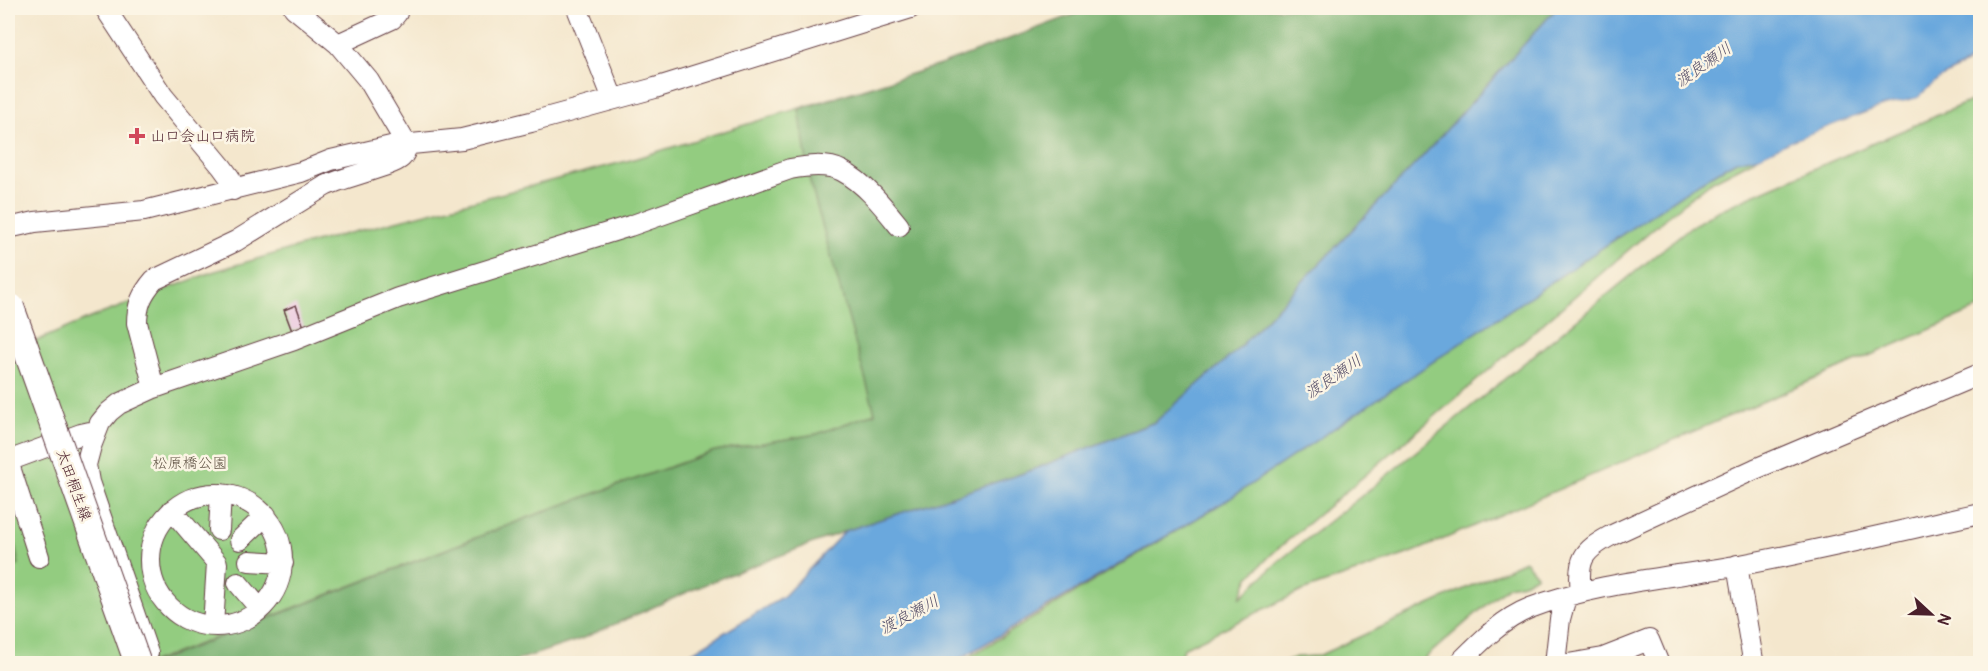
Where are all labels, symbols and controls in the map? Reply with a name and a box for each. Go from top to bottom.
water label: 渡良瀬川 [1672,38,1736,91]
marker: 山口会山口病院 [128,127,146,145]
place label: 山口会山口病院 [150,127,255,146]
water label: 渡良瀬川 [1301,351,1366,403]
street label: 太田桐生線 [52,447,95,524]
park label: 松原橋公園 [152,454,228,473]
north arrow [1901,584,1961,644]
water label: 渡良瀬川 [877,591,942,639]
text: N [1933,610,1955,628]

